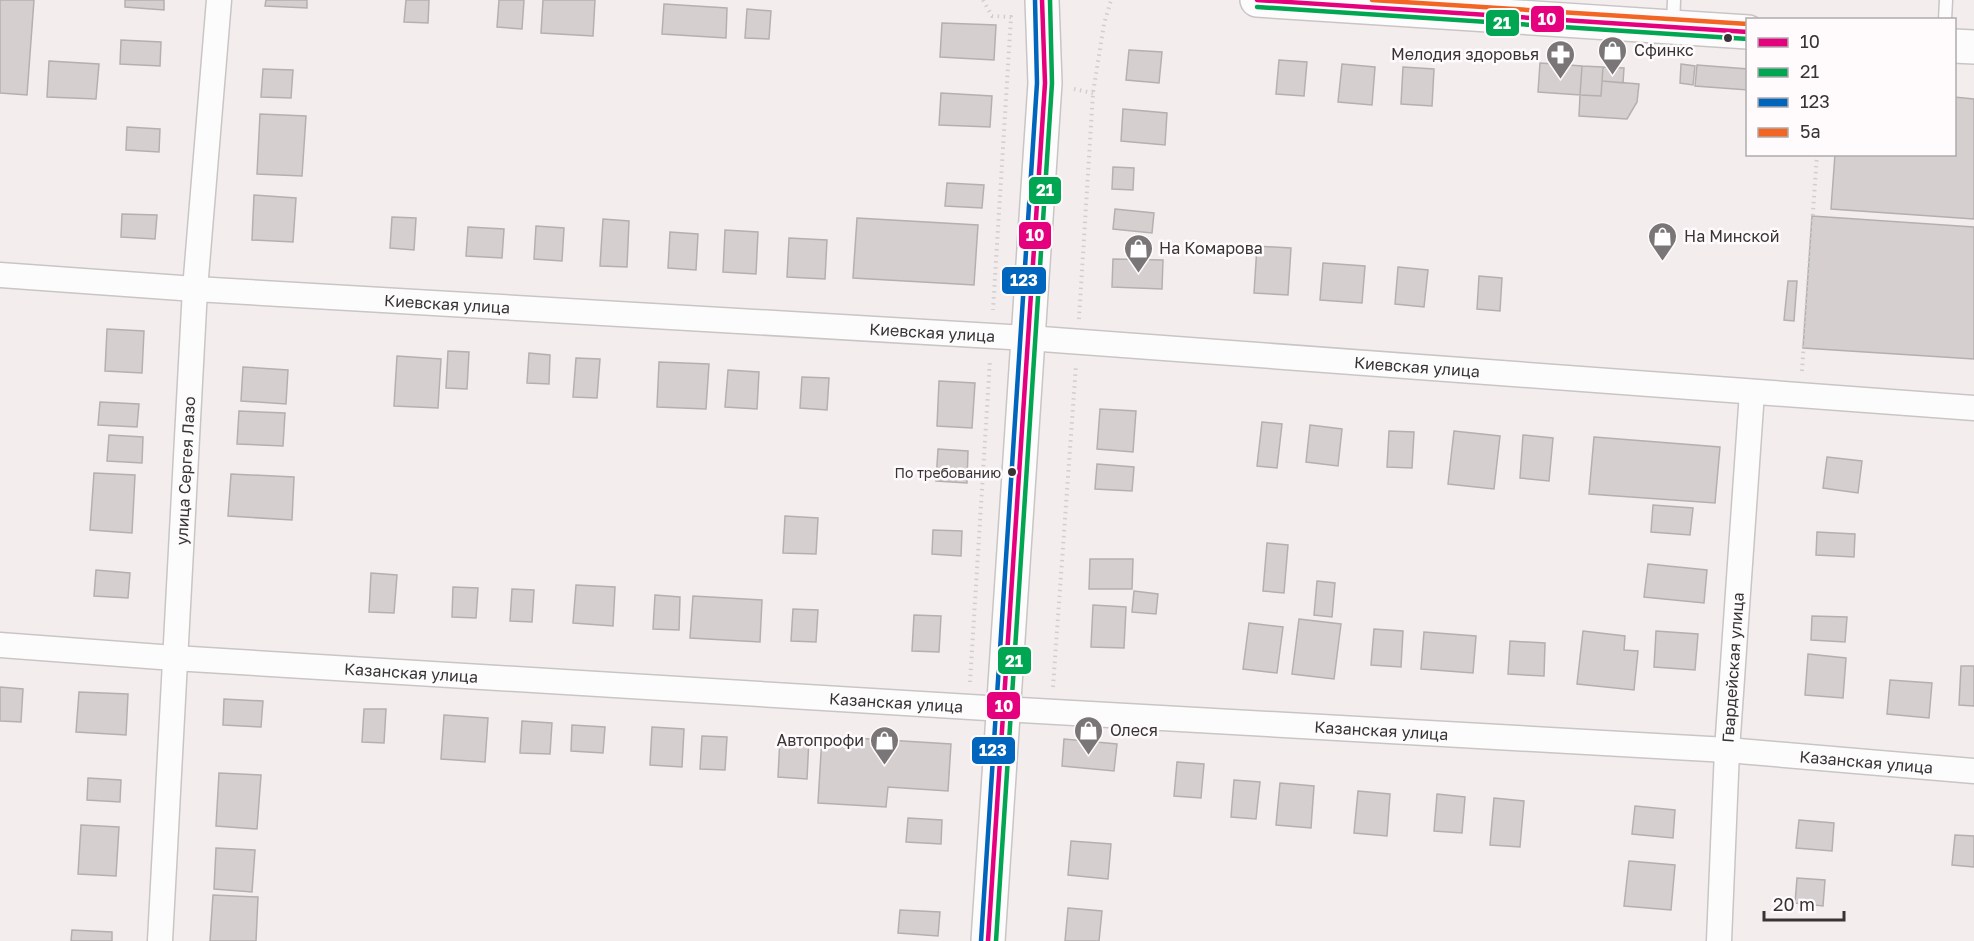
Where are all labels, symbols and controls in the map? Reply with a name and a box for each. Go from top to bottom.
line badge: 10 [1530,5,1565,33]
line badge: 21 [1485,9,1520,37]
text: 10 [1538,9,1556,29]
text: 21 [1493,13,1511,33]
legend [1746,18,1956,156]
text: 10 [1800,30,1820,52]
unlabelled marker [1722,32,1734,44]
shop icon: Сфинкс [1597,34,1629,76]
pharmacy icon: Мелодия здоровья [1544,38,1576,80]
place label: Сфинкс [1634,40,1694,60]
place label: Мелодия здоровья [1391,44,1539,64]
text: 21 [1800,60,1819,82]
text: 123 [1800,90,1830,112]
text: 5а [1800,120,1821,142]
line badge: 21 [1028,176,1062,205]
text: 21 [1036,180,1054,200]
shop icon: На Минской [1647,220,1679,262]
line badge: 10 [1018,221,1052,250]
text: 10 [1026,225,1044,245]
place label: На Минской [1684,226,1779,246]
shop icon: На Комарова [1122,232,1154,274]
place label: На Комарова [1159,238,1263,258]
line badge: 123 [1001,266,1047,295]
text: 123 [1010,270,1038,290]
street label: Киевская улица [383,290,511,318]
street label: Киевская улица [869,319,996,346]
street label: Киевская улица [1353,352,1481,381]
street label: улица Сергея Лазо [171,396,199,546]
place label: По требованию [895,464,1001,481]
marker: По требованию [1006,466,1018,478]
street label: Гвардейская улица [1718,592,1748,743]
line badge: 21 [997,646,1032,675]
text: 21 [1005,651,1023,671]
street label: Казанская улица [343,658,479,687]
street label: Казанская улица [829,688,964,717]
line badge: 10 [986,691,1021,720]
text: 10 [995,696,1013,716]
shop icon: Олеся [1073,714,1105,756]
street label: Казанская улица [1314,717,1449,744]
place label: Олеся [1110,720,1158,740]
shop icon: Автопрофи [869,724,901,766]
place label: Автопрофи [776,730,864,750]
line badge: 123 [971,736,1016,765]
text: 123 [979,740,1007,760]
street label: Казанская улица [1799,746,1934,777]
scale bar [1764,884,1844,922]
text: 20 m [1773,893,1815,915]

